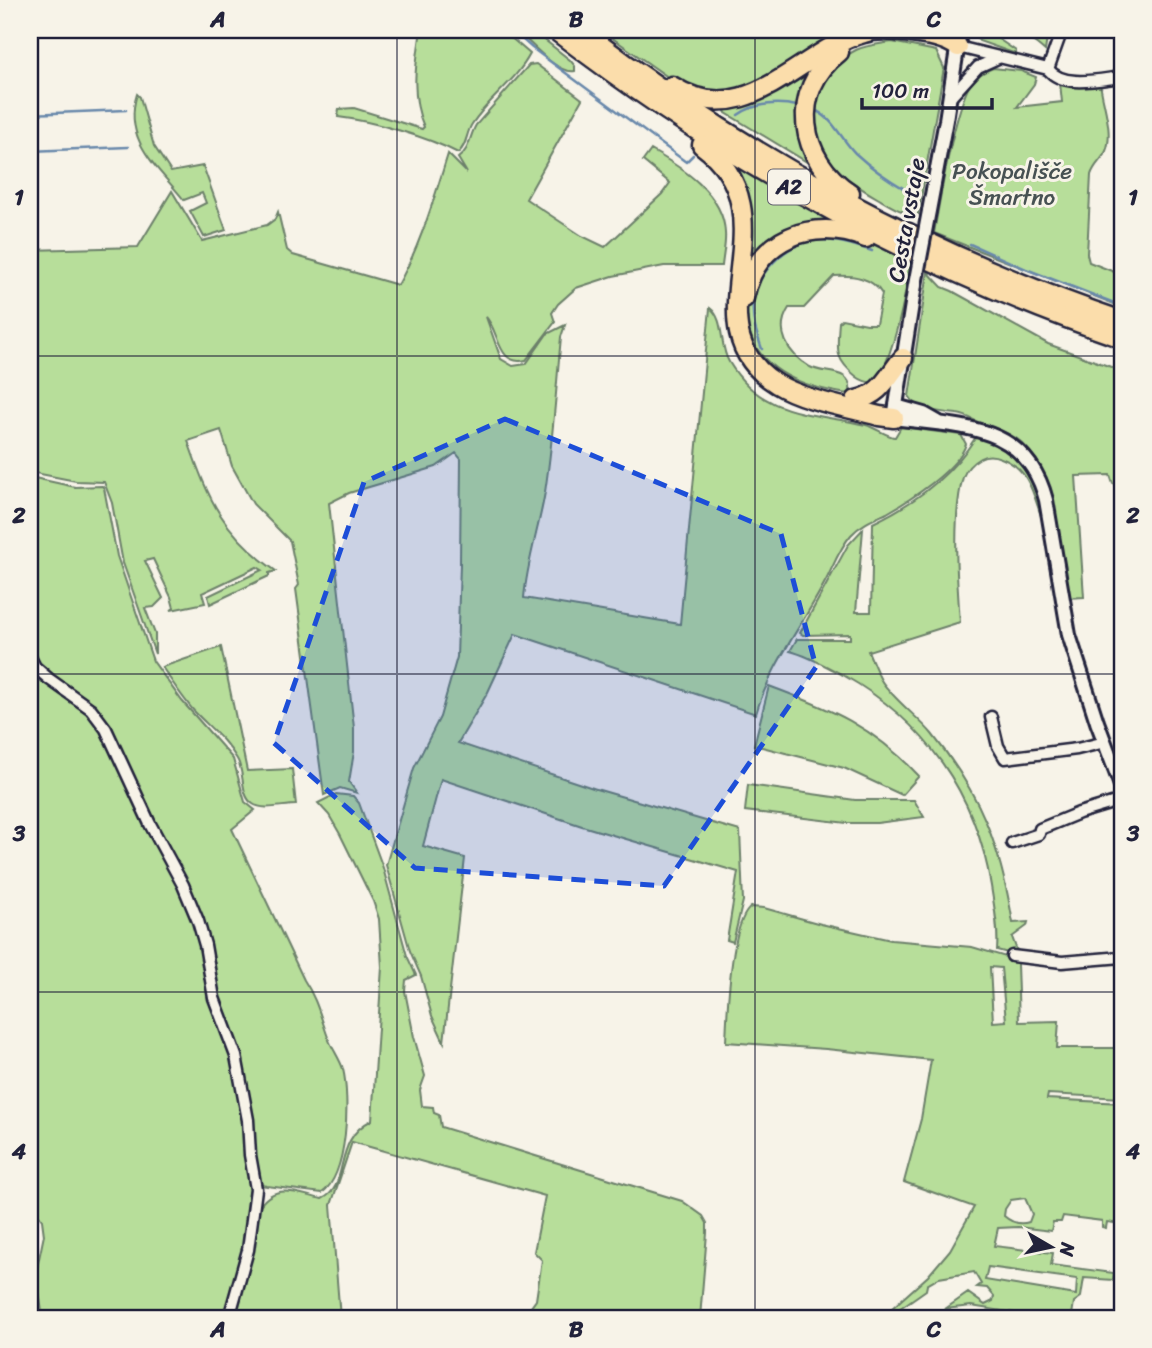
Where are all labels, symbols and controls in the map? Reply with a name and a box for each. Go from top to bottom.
text: A [209,0,226,40]
text: B [569,0,584,40]
text: C [926,0,942,40]
scale bar [862,66,991,110]
text: 100 m [872,72,929,110]
park label: Pokopališče Šmartno [952,151,1072,218]
street label: Cesta vstaje [875,154,938,286]
road number: A2 [768,170,810,204]
text: 1 [14,177,24,218]
text: 1 [1128,177,1138,218]
text: 2 [11,495,26,536]
text: 2 [1125,495,1140,536]
text: 3 [12,813,26,854]
text: 3 [1126,813,1140,854]
text: 4 [11,1131,27,1172]
text: 4 [1125,1131,1141,1172]
north arrow [1016,1212,1086,1282]
text: N [1050,1240,1085,1259]
text: A [209,1309,226,1348]
text: B [569,1309,584,1348]
text: C [926,1309,942,1348]

